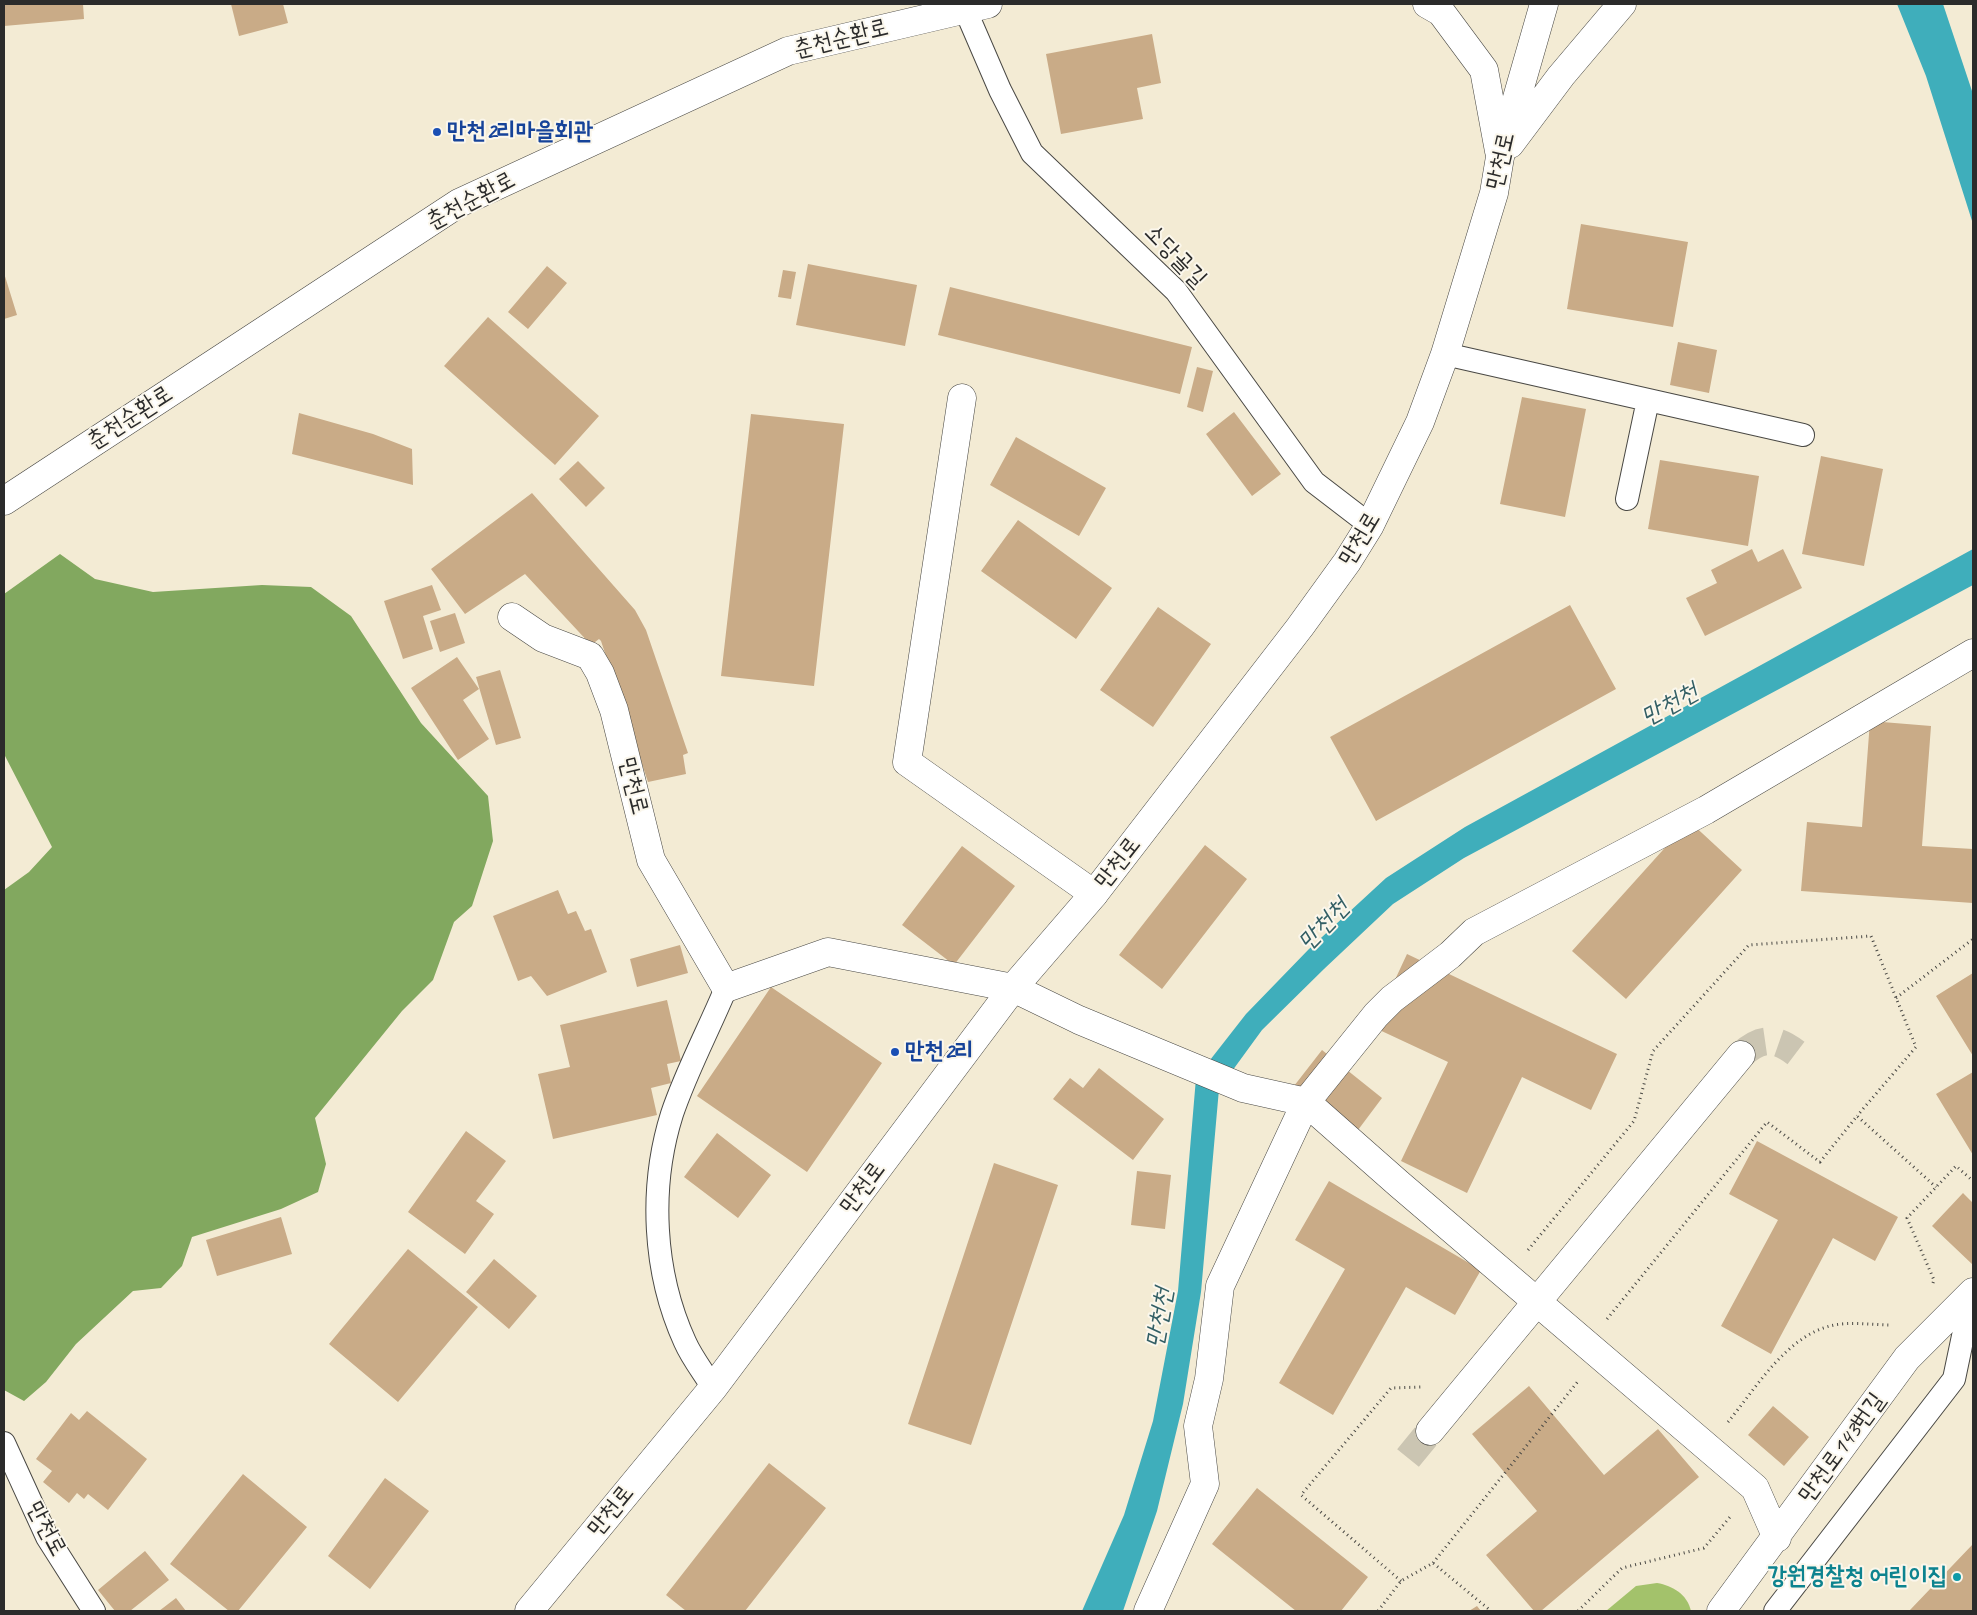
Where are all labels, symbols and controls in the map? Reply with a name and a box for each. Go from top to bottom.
street label: 춘천순환로 [791,13,891,65]
place label: 만천2리마을회관 [447,118,593,146]
marker: 만천2리마을회관 [431,126,443,138]
street label: 만천로 [1480,130,1522,192]
street label: 춘천순환로 [422,166,520,236]
street label: 소당골길 [1138,218,1212,294]
street label: 춘천순환로 [82,380,178,456]
street label: 만천로 [1333,507,1387,571]
water label: 만천천 [1636,677,1704,733]
street label: 만천로 [612,754,654,818]
street label: 만천로 [1089,831,1147,895]
water label: 만천천 [1292,893,1356,957]
place label: 만천2리 [905,1038,974,1066]
marker: 만천2리 [889,1046,901,1058]
street label: 만천로 [834,1156,892,1220]
water label: 만천천 [1140,1286,1180,1350]
street label: 만천로143번길 [1792,1387,1892,1509]
street label: 만천로 [582,1479,640,1543]
street label: 만천로 [20,1497,72,1561]
place label: 강원경찰청 어린이집 [1767,1563,1947,1591]
marker: 강원경찰청 어린이집 [1951,1571,1963,1583]

